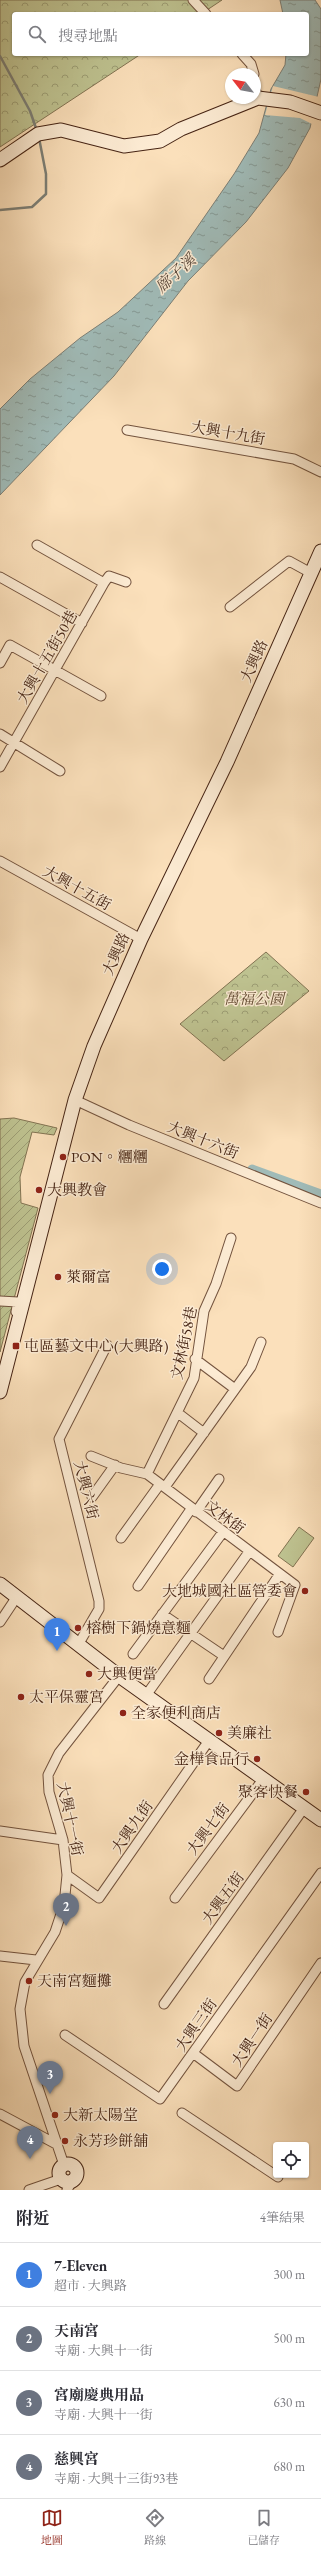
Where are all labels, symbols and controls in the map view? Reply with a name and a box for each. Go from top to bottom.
search box [12,12,309,56]
icon: search [26,23,48,45]
text: 搜尋地點 [58,26,118,45]
north arrow [225,68,261,104]
water label: 廍子溪 [150,248,202,297]
street label: 大興十九街 [189,417,267,448]
street label: 大興十五街50巷 [12,607,81,707]
street label: 大興路 [236,636,271,685]
street label: 大興十五街 [40,861,115,914]
street label: 大興路 [98,929,133,978]
park label: 萬福公園 [224,989,286,1008]
street label: 大興十六街 [165,1117,242,1162]
place label: PON。糰糰 [71,1147,148,1166]
marker: PON。糰糰 [58,1152,68,1162]
place label: 大興教會 [47,1180,107,1199]
marker: 大興教會 [34,1185,44,1195]
your location [152,1259,172,1279]
place label: 萊爾富 [66,1267,111,1286]
marker: 萊爾富 [53,1272,63,1282]
street label: 文林街58巷 [166,1305,201,1381]
place label: 屯區藝文中心(大興路) [24,1336,169,1355]
marker: 屯區藝文中心(大興路) [11,1341,21,1351]
street label: 大興六街 [70,1458,103,1521]
street label: 文林街 [202,1495,249,1538]
place label: 大地城國社區管委會 [162,1581,297,1600]
marker: 大地城國社區管委會 [300,1586,310,1596]
pin: 1 [44,1618,70,1651]
place label: 榕樹下鍋燒意麵 [86,1618,191,1637]
marker: 榕樹下鍋燒意麵 [73,1623,83,1633]
place label: 大興便當 [97,1664,157,1683]
marker: 大興便當 [84,1669,94,1679]
place label: 太平保靈宮 [29,1687,104,1706]
marker: 太平保靈宮 [16,1692,26,1702]
place label: 全家便利商店 [131,1703,221,1722]
marker: 全家便利商店 [118,1708,128,1718]
place label: 美廉社 [227,1723,272,1742]
marker: 美廉社 [214,1728,224,1738]
place label: 金樺食品行 [174,1749,249,1768]
marker: 金樺食品行 [252,1754,262,1764]
street label: 大興十一街 [53,1780,88,1858]
place label: 聚客快餐 [238,1782,298,1801]
marker: 聚客快餐 [301,1787,311,1797]
street label: 大興九街 [107,1797,157,1857]
street label: 大興七街 [182,1799,233,1858]
street label: 大興五街 [197,1868,248,1928]
pin: 2 [53,1893,79,1926]
place label: 天南宮麵攤 [37,1971,112,1990]
marker: 天南宮麵攤 [24,1976,34,1986]
street label: 大興三街 [171,1995,221,2055]
street label: 大興一街 [227,2010,276,2070]
pin: 3 [37,2061,63,2094]
place label: 大新太陽堂 [63,2105,138,2124]
marker: 大新太陽堂 [50,2110,60,2120]
pin: 4 [17,2126,43,2159]
place label: 永芳珍餅舖 [73,2131,148,2150]
marker: 永芳珍餅舖 [60,2136,70,2146]
map controls [273,2142,309,2178]
button: locate [273,2142,309,2178]
text: 附近 [16,2207,50,2229]
text: 4筆結果 [260,2209,305,2226]
text: 7-Eleven [54,2256,107,2275]
text: 1 [26,2266,32,2283]
text: 300 m [274,2266,305,2283]
text: 超市 · 大興路 [54,2277,127,2294]
text: 天南宮 [54,2321,99,2340]
text: 2 [26,2330,32,2347]
text: 500 m [274,2330,305,2347]
text: 寺廟 · 大興十一街 [54,2342,153,2359]
text: 宮廟慶典用品 [54,2385,144,2404]
text: 3 [26,2394,32,2411]
text: 630 m [274,2394,305,2411]
text: 寺廟 · 大興十一街 [54,2406,153,2423]
text: 慈興宮 [54,2449,99,2468]
text: 4 [26,2458,32,2475]
text: 680 m [274,2458,305,2475]
text: 寺廟 · 大興十三街93巷 [54,2470,178,2487]
tab: 地圖 [41,2507,63,2547]
tab: 路線 [144,2507,166,2547]
tab: 已儲存 [247,2507,280,2547]

